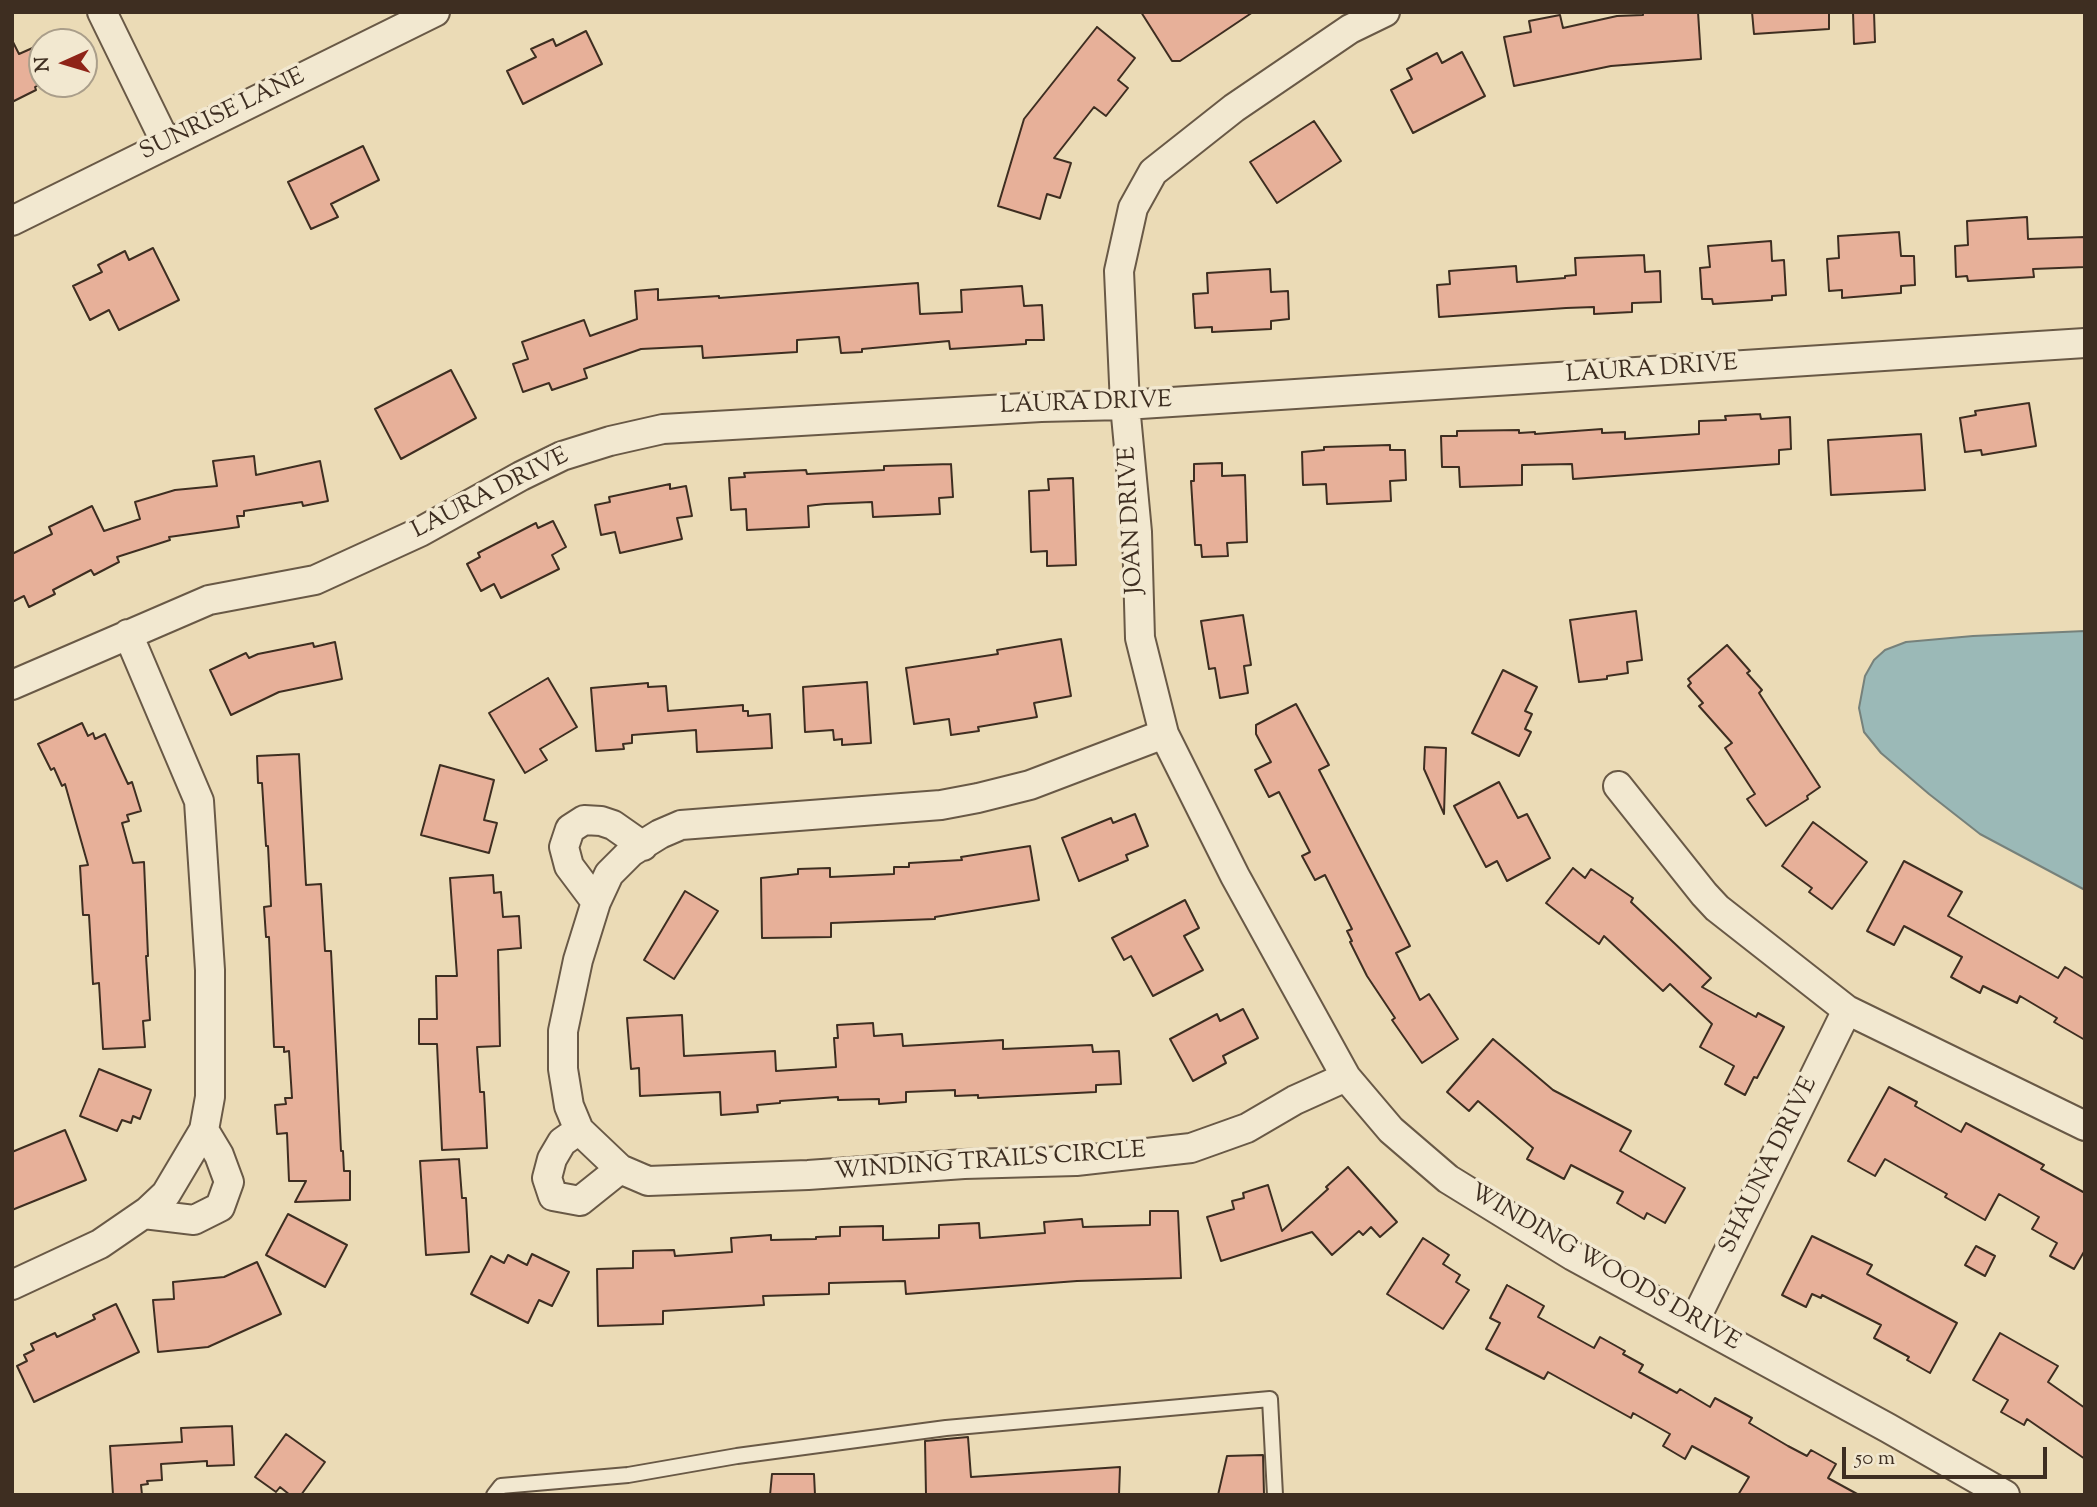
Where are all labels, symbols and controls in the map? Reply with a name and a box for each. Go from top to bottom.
north arrow [28,28,98,98]
text: N [30,56,58,73]
street label: SUNRISE LANE [136,64,310,168]
street label: LAURA DRIVE [1565,351,1739,391]
street label: LAURA DRIVE [1000,388,1172,422]
street label: LAURA DRIVE [408,443,574,547]
street label: JOAN DRIVE [1115,445,1151,595]
street label: SHAUNA DRIVE [1715,1073,1825,1259]
street label: WINDING TRAILS CIRCLE [833,1138,1147,1188]
street label: WINDING WOODS DRIVE [1463,1180,1745,1358]
scale bar [1845,1434,2050,1478]
text: 50 m [1855,1444,1895,1474]

